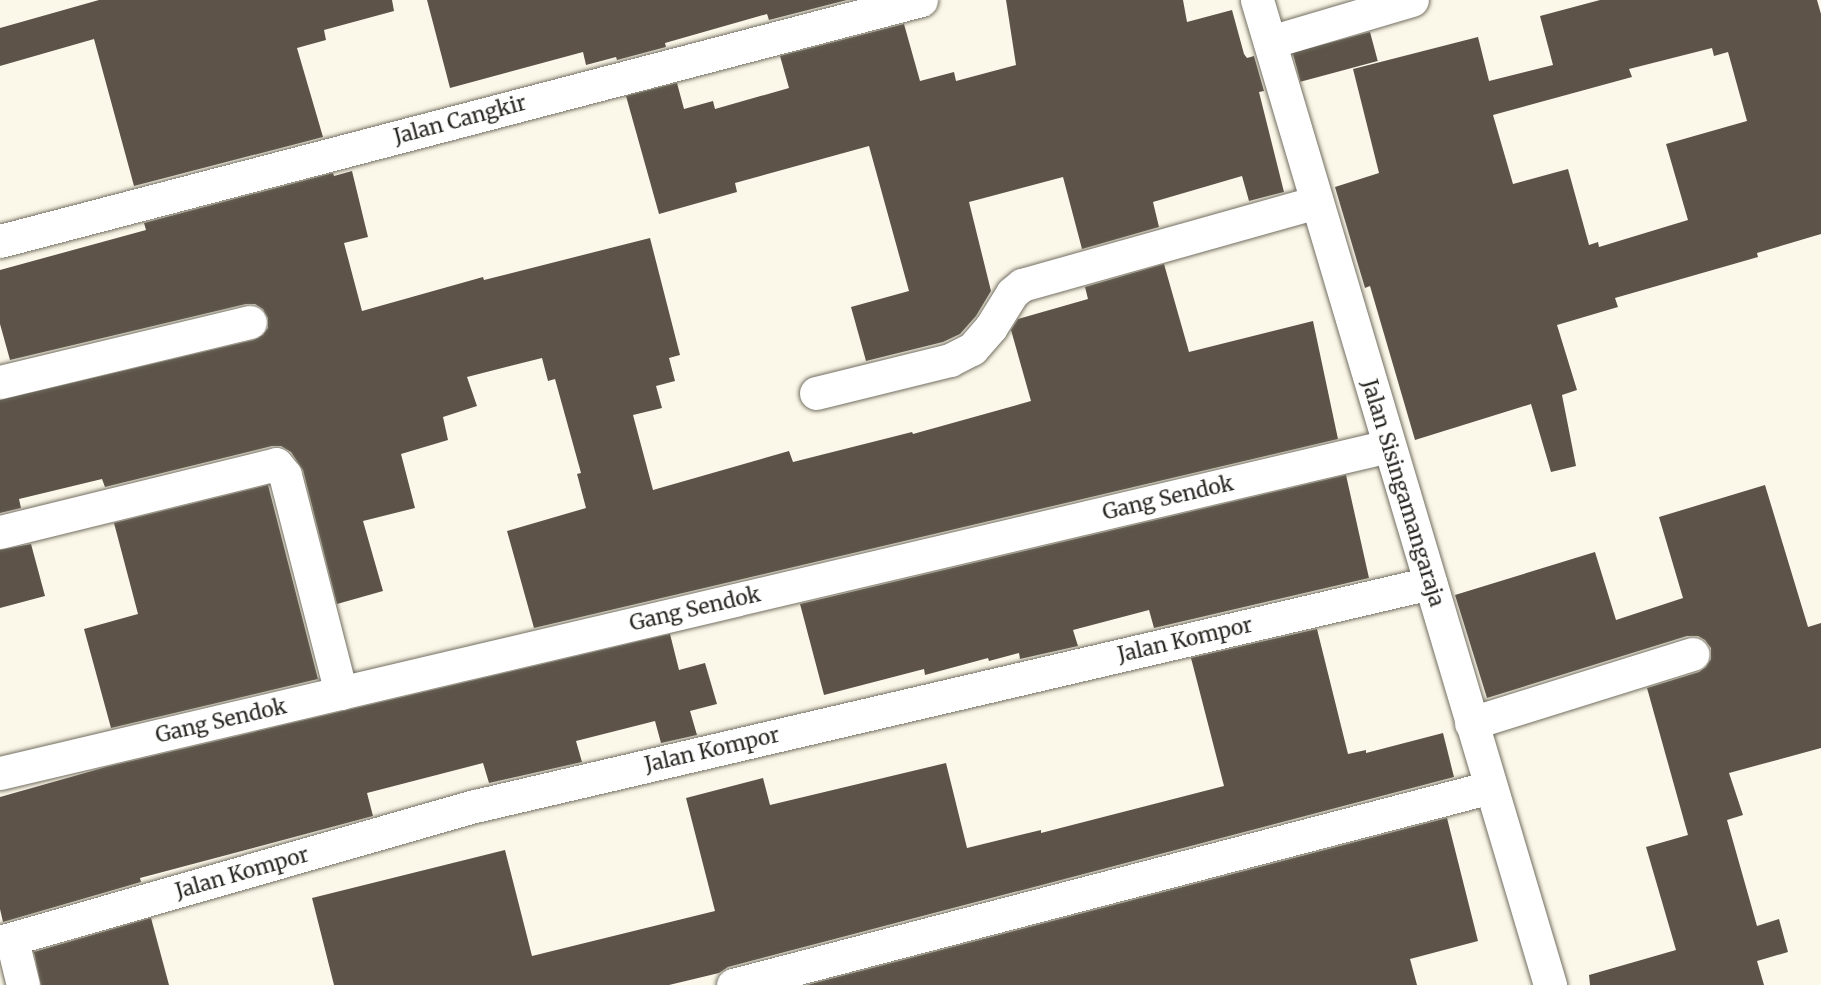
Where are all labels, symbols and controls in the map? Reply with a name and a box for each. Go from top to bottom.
street label: Jalan Cangkir [391,90,529,150]
street label: Jalan Sisingamangaraja [1356,376,1450,610]
street label: Gang Sendok [1100,471,1236,525]
street label: Gang Sendok [627,582,763,636]
street label: Jalan Kompor [1115,612,1255,668]
street label: Gang Sendok [153,694,289,748]
street label: Jalan Kompor [642,722,782,778]
street label: Jalan Kompor [172,842,312,904]

